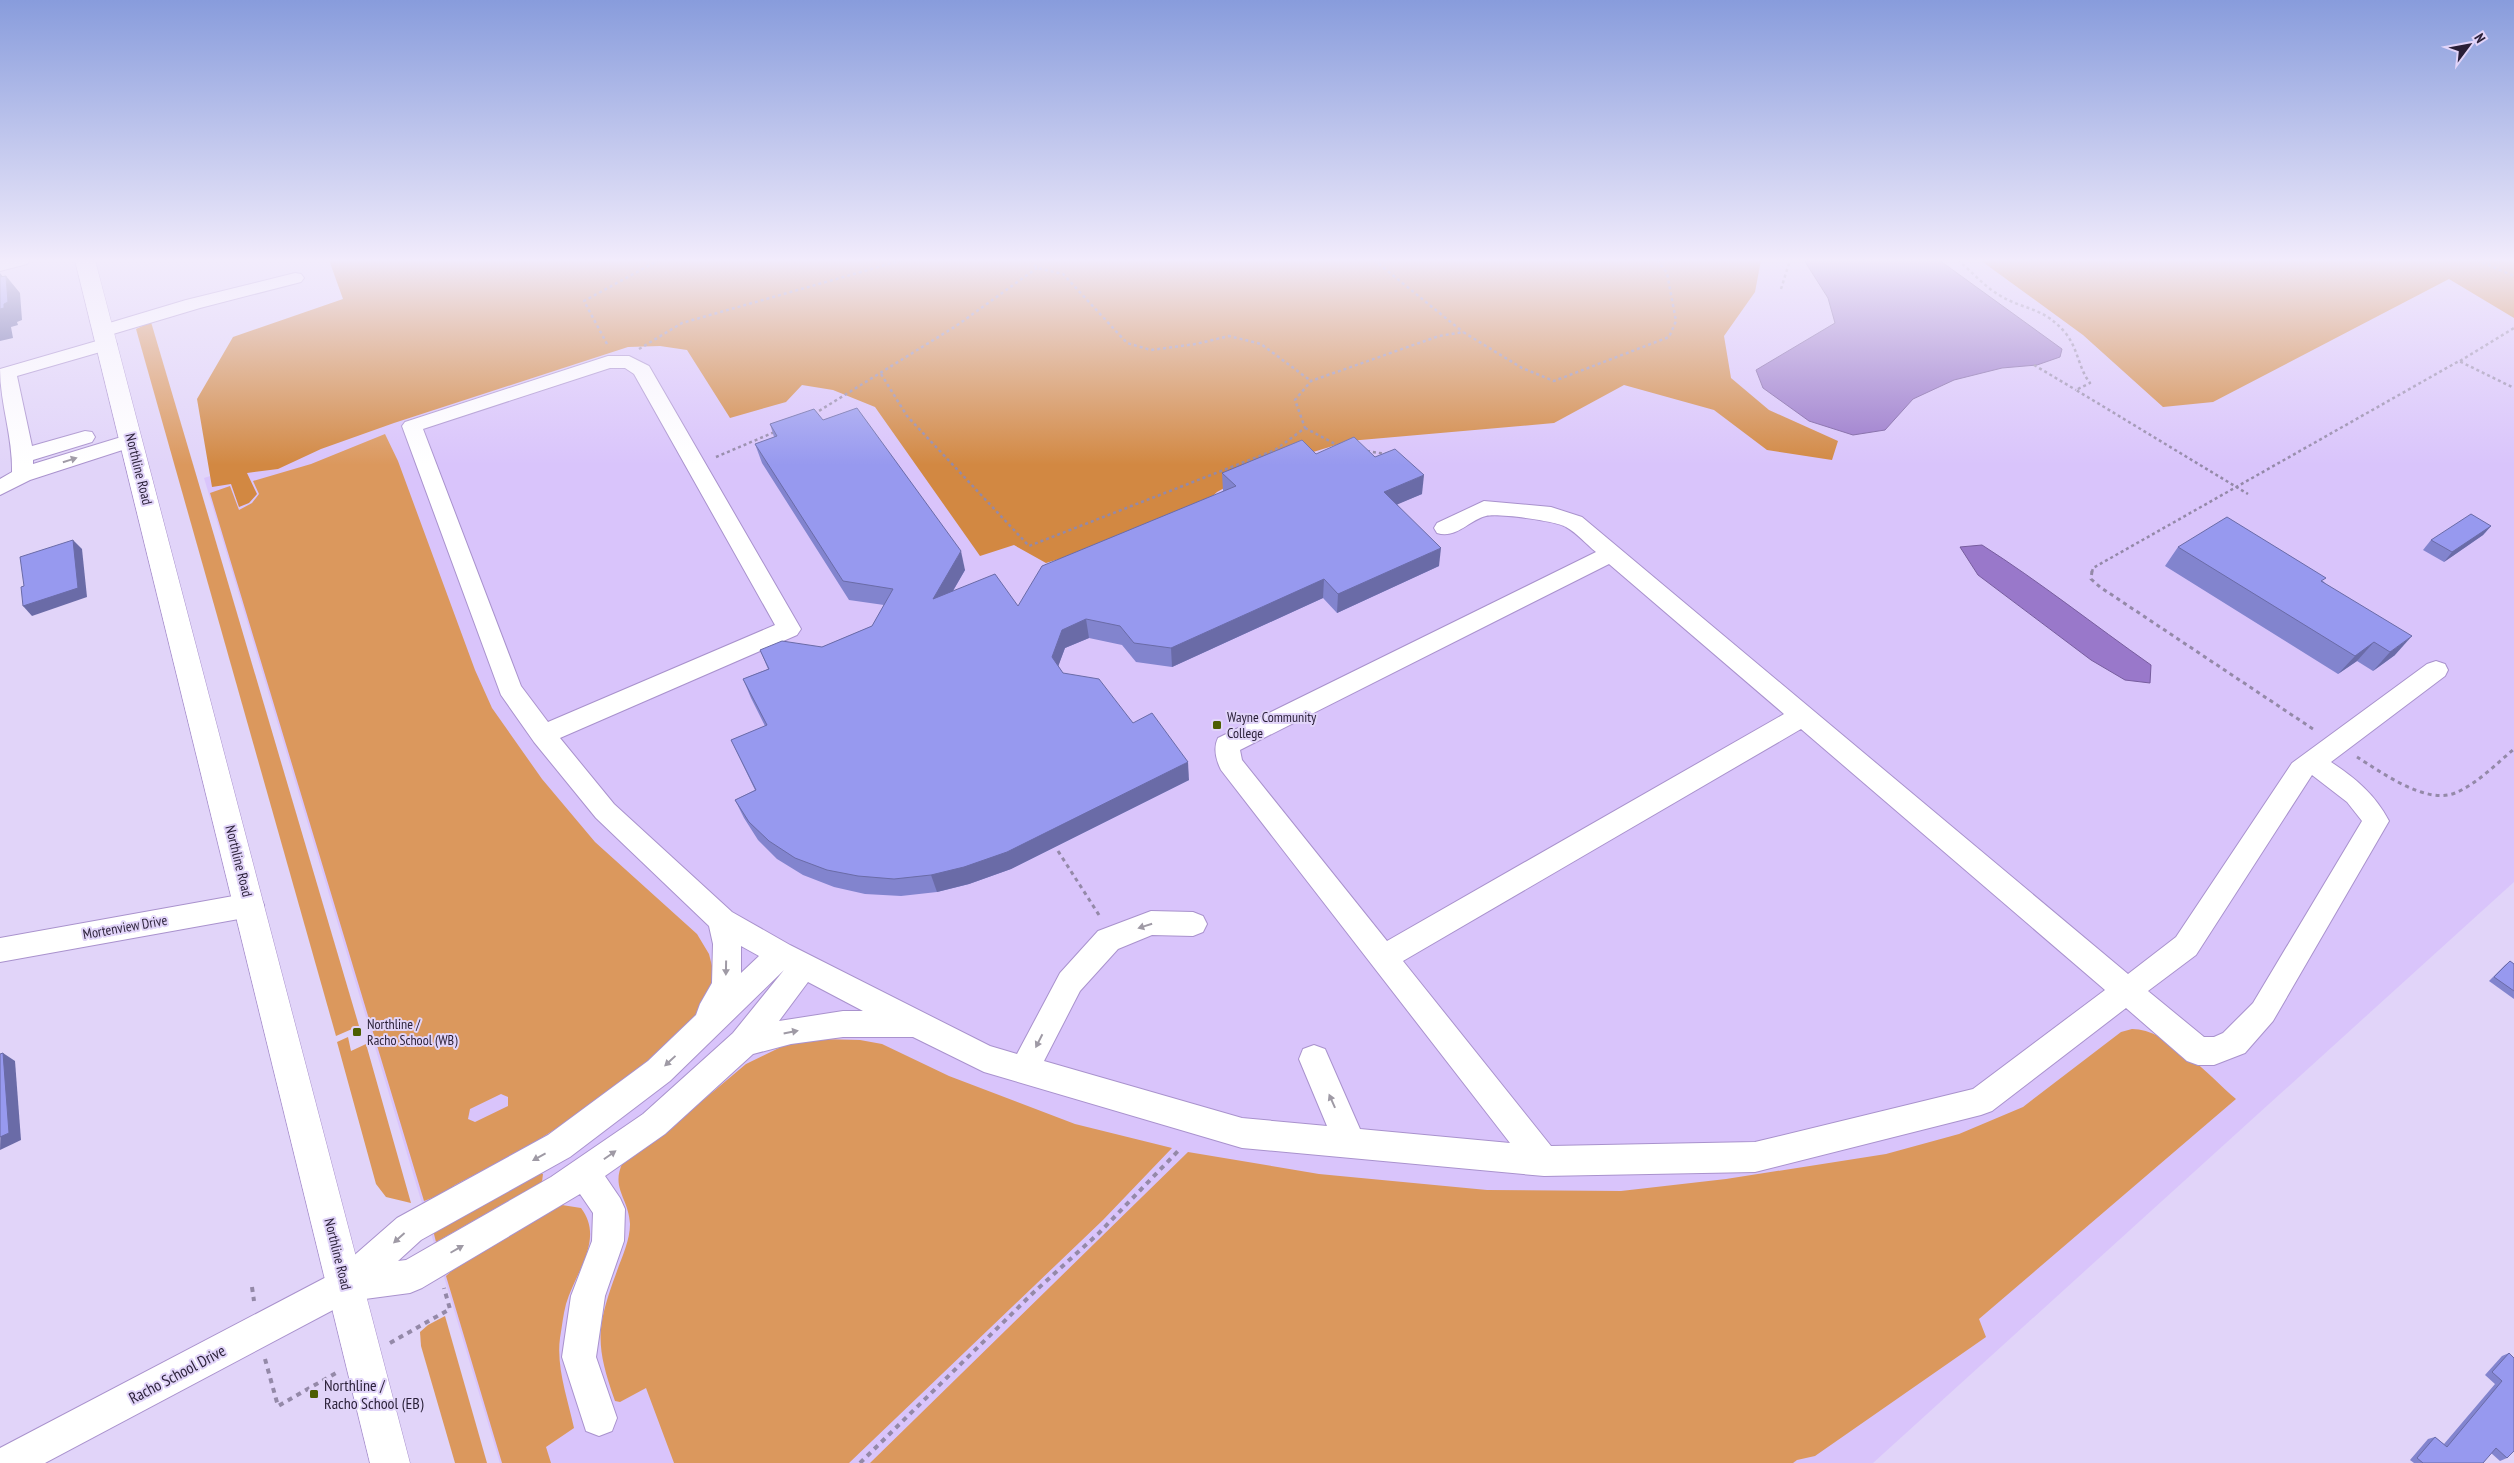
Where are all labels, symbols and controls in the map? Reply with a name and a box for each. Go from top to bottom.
north arrow [2444,20,2494,70]
text: N [2470,30,2490,46]
street label: Northline Road [121,431,157,507]
one-way arrow [62,456,77,463]
place label: Wayne Community College [1227,708,1317,742]
marker: Wayne Community College [1211,719,1223,731]
street label: Northline Road [221,823,257,899]
street label: Mortenview Drive [81,911,169,943]
one-way arrow [1137,922,1152,930]
one-way arrow [722,961,730,977]
place label: Northline / Racho School (WB) [367,1015,458,1049]
marker: Northline / Racho School (WB) [351,1026,363,1038]
one-way arrow [784,1027,800,1035]
one-way arrow [1035,1033,1043,1048]
one-way arrow [664,1055,676,1067]
one-way arrow [1327,1094,1335,1108]
one-way arrow [603,1150,617,1160]
one-way arrow [532,1153,547,1161]
street label: Northline Road [320,1216,356,1292]
one-way arrow [393,1232,405,1244]
one-way arrow [450,1244,464,1253]
street label: Racho School Drive [125,1340,229,1408]
place label: Northline / Racho School (EB) [324,1375,424,1413]
marker: Northline / Racho School (EB) [308,1388,320,1400]

